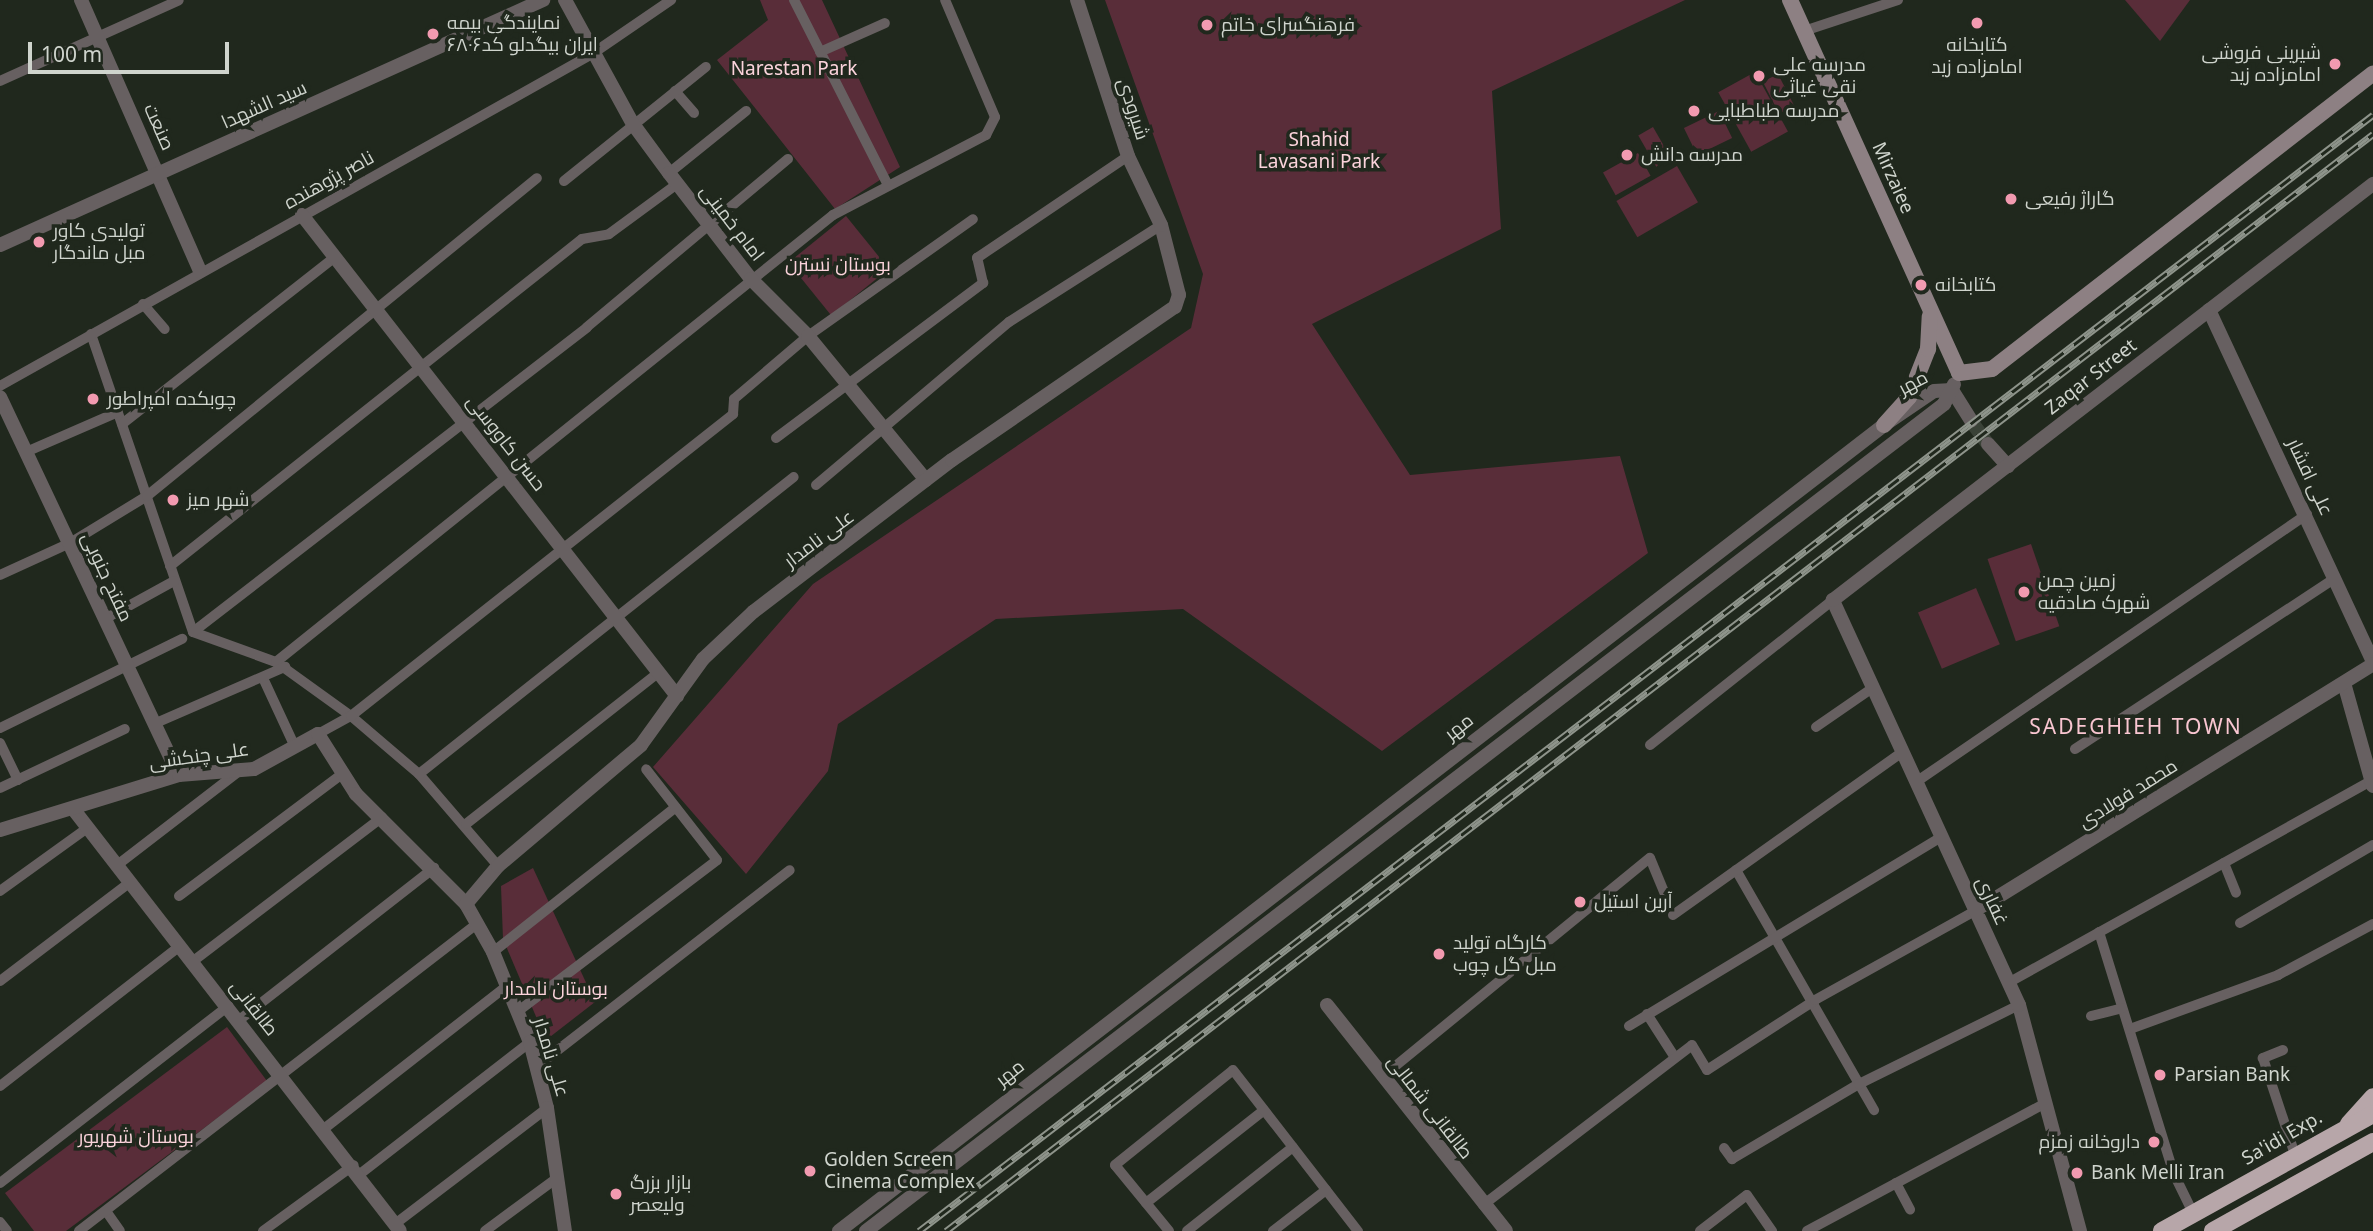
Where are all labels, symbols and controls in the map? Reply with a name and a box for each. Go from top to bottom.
place label: نمایندگی بیمه ایران بیگدلو کد۶۸۰۶ [447,12,598,56]
place label: فرهنگسرای خاتم [1221,14,1355,36]
marker: کتابخانه امامزاده زید [1969,15,1985,31]
marker: فرهنگسرای خاتم [1199,17,1215,33]
marker: نمایندگی بیمه ایران بیگدلو کد۶۸۰۶ [425,26,441,42]
scale bar [32,28,233,72]
place label: کتابخانه امامزاده زید [1931,34,2023,78]
text: 100 m [41,40,102,68]
place label: شیرینی فروشی امامزاده زید [2202,42,2321,86]
place label: مدرسه علی نقی غیاثی [1773,54,1866,98]
marker: شیرینی فروشی امامزاده زید [2327,56,2343,72]
park label: Narestan Park [731,58,857,80]
marker: مدرسه علی نقی غیاثی [1751,68,1767,84]
street label: شیرودی [1112,75,1154,143]
street label: سید الشهدا [218,76,310,134]
street label: صنعت [139,100,179,154]
place label: مدرسه طباطبایی [1708,100,1839,122]
marker: مدرسه طباطبایی [1686,103,1702,119]
park label: Shahid Lavasani Park [1258,129,1380,173]
street label: Mirzaiee [1867,139,1919,217]
place label: مدرسه دانش [1641,144,1743,166]
street label: ناصر پژوهنده [280,146,378,214]
marker: مدرسه دانش [1619,147,1635,163]
street label: امام خمینی [695,180,769,266]
place label: گاراژ رفیعی [2025,188,2114,210]
marker: گاراژ رفیعی [2003,191,2019,207]
place label: تولیدی کاور مبل ماندگار [53,220,145,264]
marker: تولیدی کاور مبل ماندگار [31,234,47,250]
park label: بوستان نسترن [785,254,891,276]
place label: کتابخانه [1935,274,1996,296]
marker: کتابخانه [1913,277,1929,293]
street label: Zaqar Street [2041,334,2141,420]
street label: مهر [1894,366,1932,400]
place label: چوبکده امپراطور [107,388,236,410]
street label: حسن کاووسی [461,390,551,496]
marker: چوبکده امپراطور [85,391,101,407]
street label: علی افشار [2282,435,2338,519]
place label: شهر میز [187,489,249,511]
marker: شهر میز [165,492,181,508]
street label: علی نامدار [779,505,859,573]
street label: مفتح جنوبی [76,529,138,625]
place label: زمین چمن شهرک صادقیه [2038,570,2150,614]
marker: زمین چمن شهرک صادقیه [2016,584,2032,600]
street label: مهر [1440,709,1478,745]
district label: SADEGHIEH TOWN [2031,713,2241,739]
street label: علی چنکشی [148,738,250,774]
street label: محمد فولادی [2074,755,2182,833]
street label: غفاری [1971,873,2013,929]
place label: آرین استیل [1594,891,1673,913]
marker: آرین استیل [1572,894,1588,910]
place label: کارگاه تولید مبل گل چوب [1453,932,1557,976]
marker: کارگاه تولید مبل گل چوب [1431,946,1447,962]
street label: طالقانی [225,976,283,1040]
park label: بوستان نامدار [504,978,608,1000]
street label: علی نامدار [528,1014,574,1100]
street label: طالقانی شمالی [1382,1050,1478,1164]
street label: مهر [991,1055,1029,1091]
place label: Parsian Bank [2174,1064,2290,1086]
marker: Parsian Bank [2152,1067,2168,1083]
street label: Sa'idi Exp. [2238,1106,2326,1170]
park label: بوستان شهریور [78,1126,194,1148]
place label: داروخانه زمزم [2038,1131,2140,1153]
marker: داروخانه زمزم [2146,1134,2162,1150]
place label: Golden Screen Cinema Complex [824,1149,975,1193]
place label: Bank Melli Iran [2091,1162,2225,1184]
marker: Golden Screen Cinema Complex [802,1163,818,1179]
marker: Bank Melli Iran [2069,1165,2085,1181]
place label: بازار بزرگ ولیعصر [630,1172,691,1216]
marker: بازار بزرگ ولیعصر [608,1186,624,1202]

